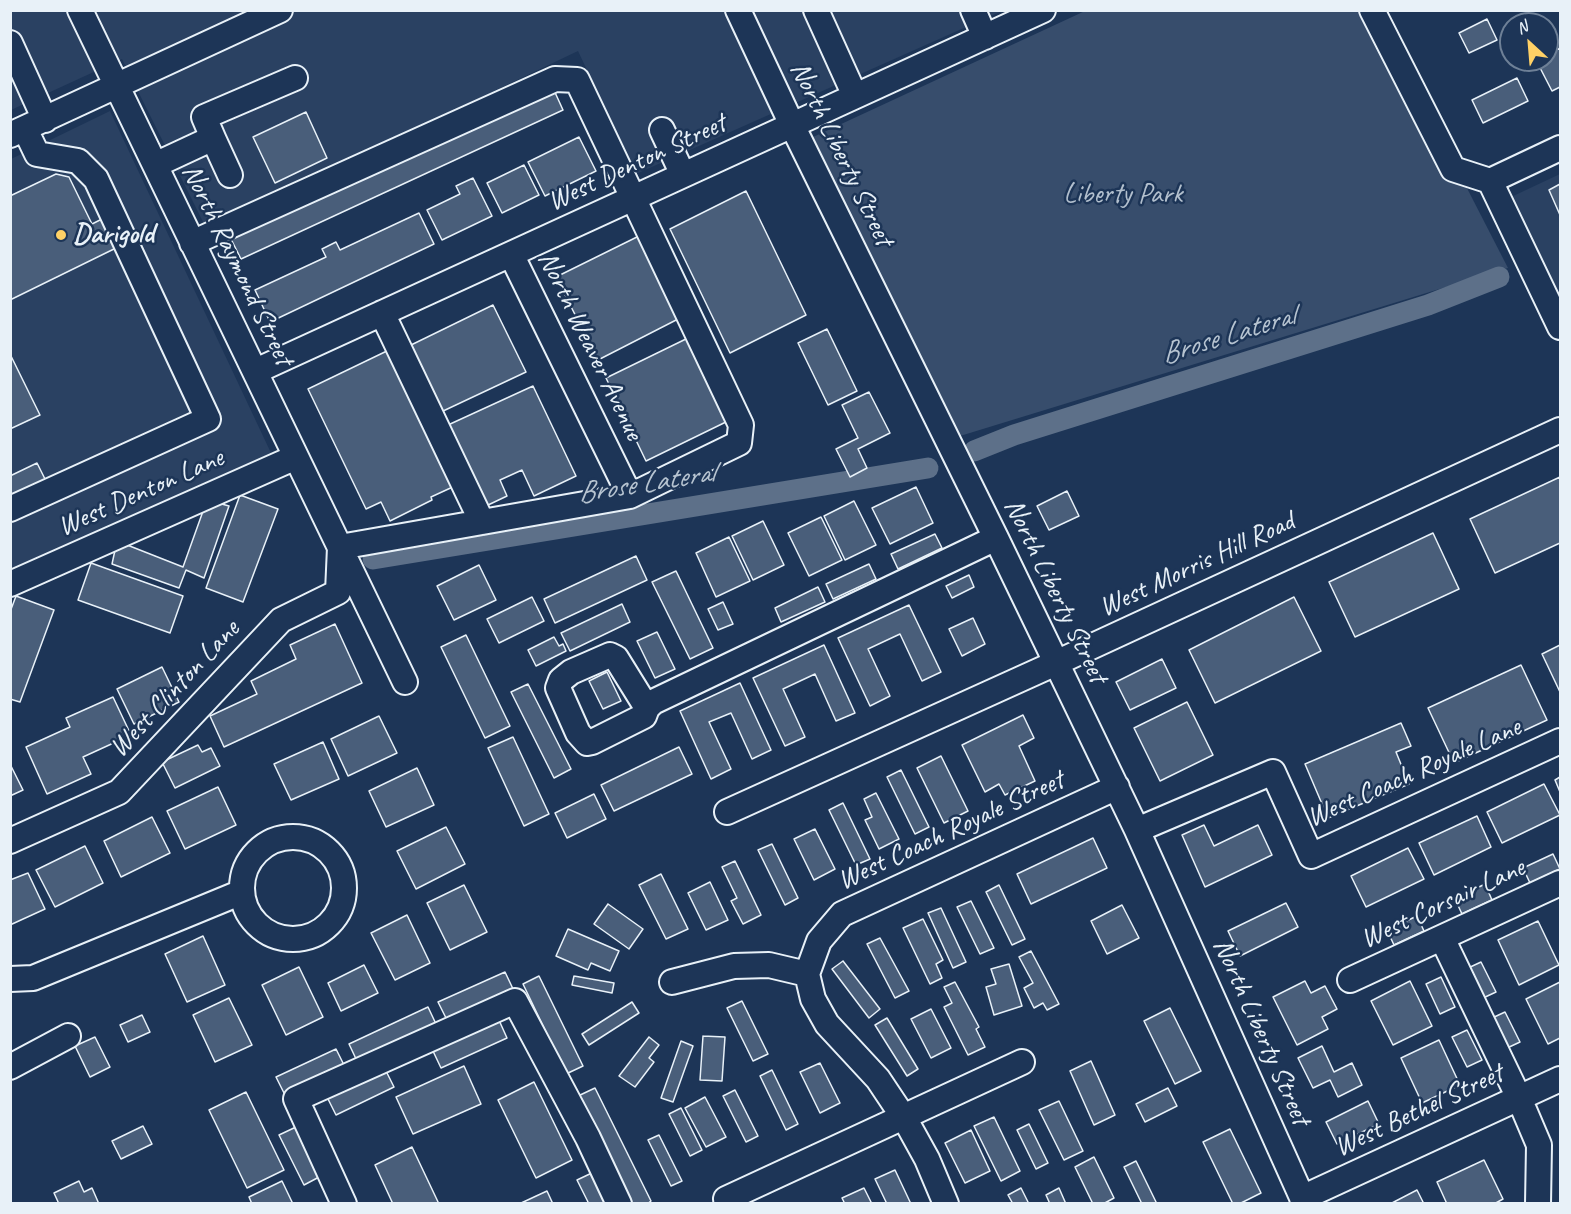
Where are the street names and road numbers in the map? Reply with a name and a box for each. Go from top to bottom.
street label: North Liberty Street [782,56,900,252]
street label: West Denton Street [543,107,731,219]
street label: North Raymond Street [174,159,300,371]
street label: North Weaver Avenue [530,246,650,446]
street label: West Denton Lane [53,442,229,544]
street label: North Liberty Street [996,493,1114,689]
street label: West Morris Hill Road [1094,505,1300,625]
street label: West Clinton Lane [103,613,247,765]
street label: West Coach Royale Lane [1302,711,1526,835]
street label: West Coach Royale Street [833,764,1069,898]
street label: West Corsair Lane [1356,851,1530,957]
street label: North Liberty Street [1205,933,1317,1131]
street label: West Bethel Street [1329,1057,1509,1165]

